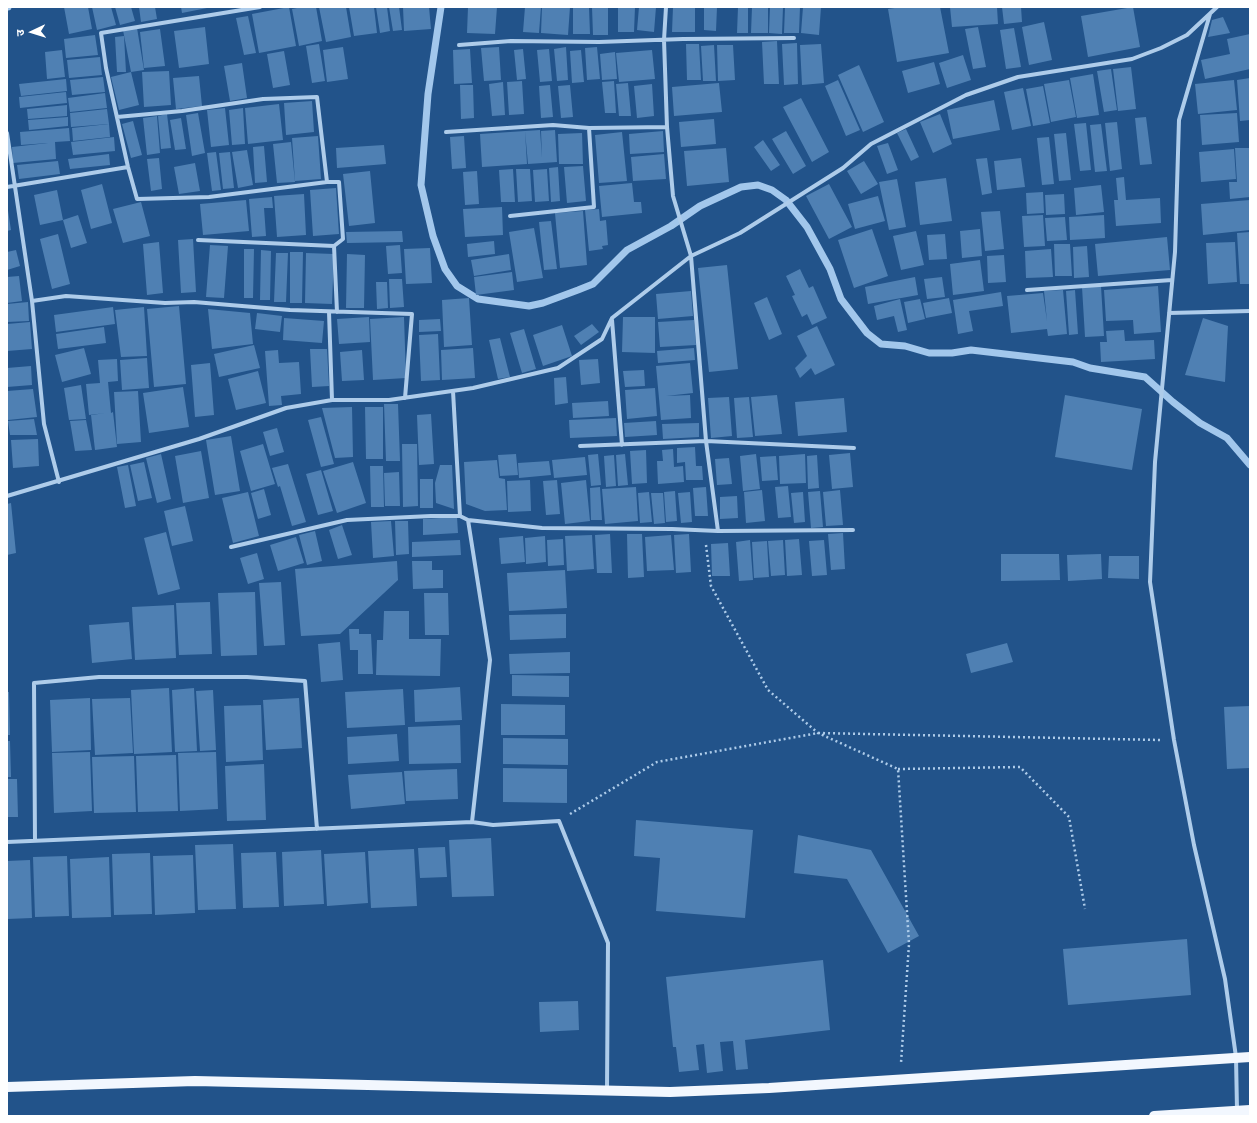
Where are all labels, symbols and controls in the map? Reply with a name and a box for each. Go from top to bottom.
north arrow [12,12,52,52]
text: उ [14,29,26,36]

